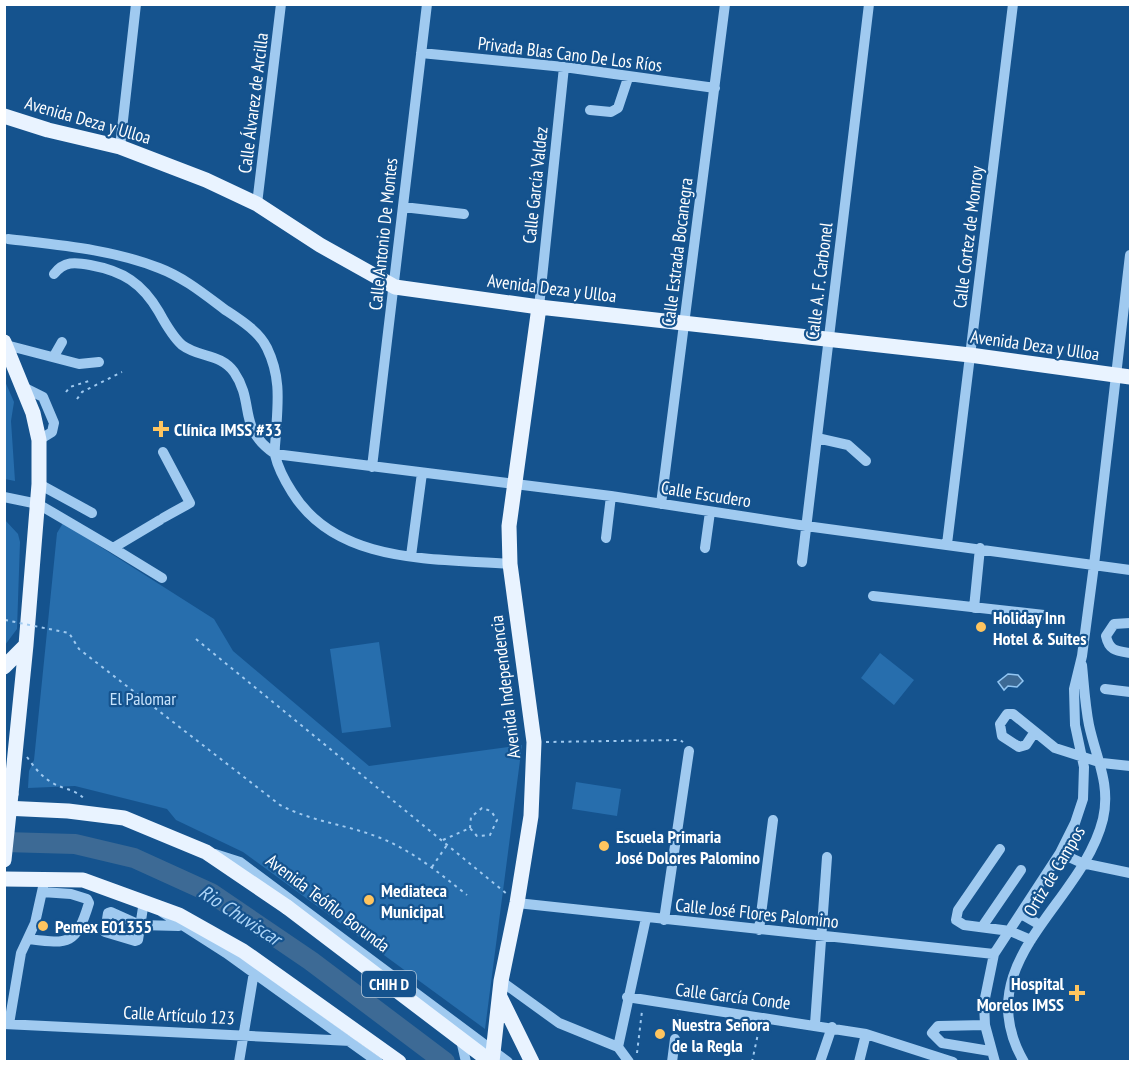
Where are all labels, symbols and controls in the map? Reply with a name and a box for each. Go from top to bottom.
street label: Calle Álvarez de Arcilla [233,31,273,175]
street label: Privada Blas Cano De Los Ríos [477,31,663,77]
street label: Avenida Deza y Ulloa [22,91,154,149]
street label: Calle García Valdez [517,125,553,245]
street label: Calle Antonio De Montes [364,157,402,311]
street label: Calle Cortez de Monroy [948,164,988,309]
street label: Calle Estrada Bocanegra [656,176,698,328]
street label: Calle A. F. Carbonel [800,220,838,341]
street label: Avenida Deza y Ulloa [486,269,618,307]
street label: Avenida Deza y Ulloa [969,325,1101,365]
place label: Clínica IMSS #33 [174,418,282,441]
marker: Clínica IMSS #33 [152,420,170,438]
street label: Calle Escudero [659,476,753,512]
place label: Holiday Inn Hotel & Suites [993,606,1087,650]
street label: Avenida Independencia [485,614,525,760]
marker: Holiday Inn Hotel & Suites [974,620,988,634]
park label: El Palomar [110,687,176,710]
street label: Ortiz de Campos [1018,822,1090,920]
place label: Escuela Primaria José Dolores Palomino [615,825,760,869]
marker: Escuela Primaria José Dolores Palomino [597,839,611,853]
street label: Avenida Teófilo Borunda [261,849,395,957]
water label: Rio Chuviscar [194,879,288,953]
place label: Mediateca Municipal [381,879,447,923]
marker: Mediateca Municipal [362,893,376,907]
street label: Calle José Flores Palomino [674,893,840,933]
place label: Pemex E01355 [55,915,152,938]
marker: Pemex E01355 [36,919,50,933]
road number: CHIH D [362,971,416,997]
place label: Hospital Morelos IMSS [977,972,1065,1016]
street label: Calle García Conde [674,978,792,1014]
marker: Hospital Morelos IMSS [1068,984,1086,1002]
street label: Calle Artículo 123 [123,1001,235,1029]
place label: Nuestra Señora de la Regla [672,1013,770,1057]
marker: Nuestra Señora de la Regla [653,1027,667,1041]

